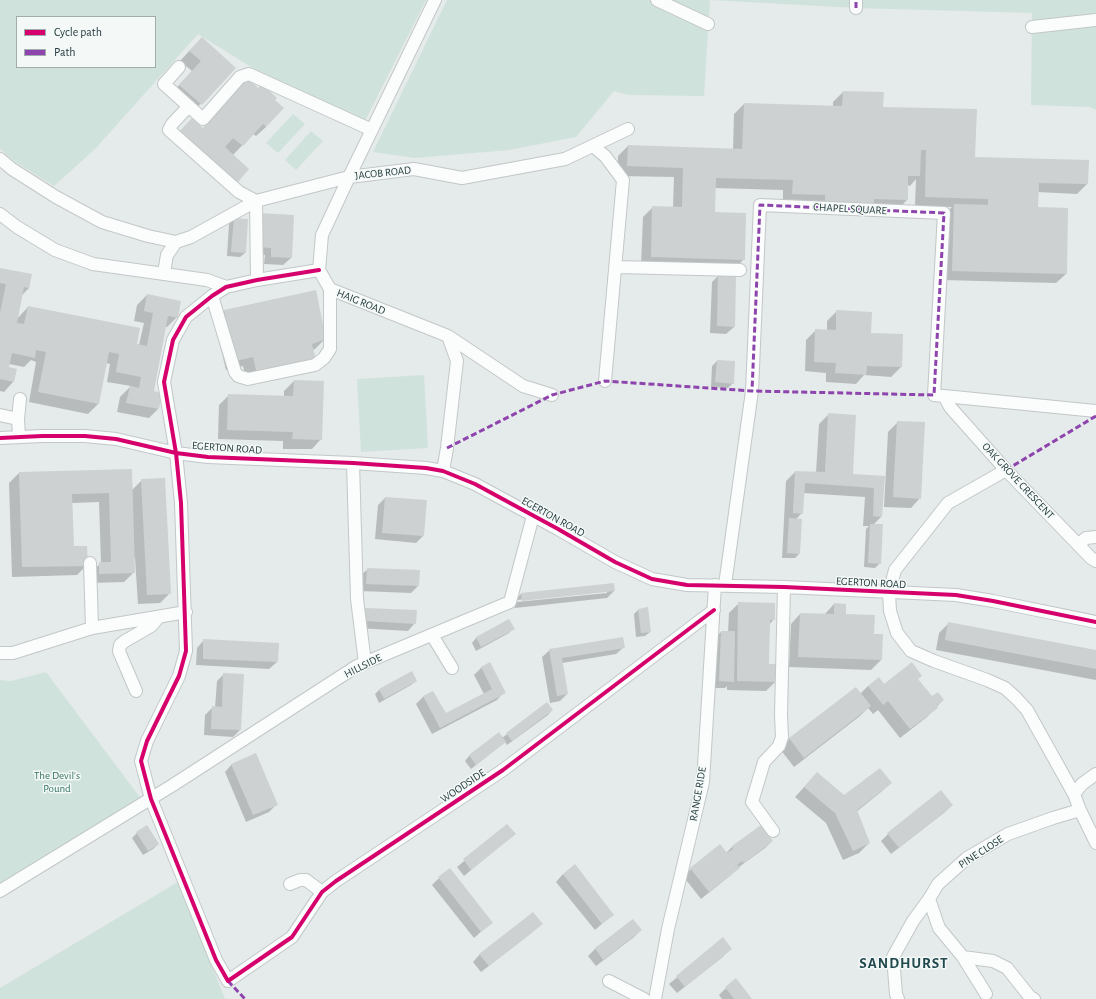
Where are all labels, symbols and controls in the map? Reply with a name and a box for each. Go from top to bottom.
legend [16,16,156,68]
text: Cycle path [54,26,102,38]
text: Path [54,46,76,58]
street label: JACOB ROAD [354,163,412,183]
street label: CHAPEL SQUARE [813,200,887,218]
street label: HAIG ROAD [335,286,387,318]
street label: EGERTON ROAD [191,439,263,457]
street label: OAK GROVE CRESCENT [979,440,1057,522]
street label: EGERTON ROAD [519,494,587,540]
street label: EGERTON ROAD [836,575,906,591]
street label: HILLSIDE [342,651,384,681]
street label: WOODSIDE [438,766,488,806]
street label: RANGE RIDE [687,766,709,822]
park label: The Devil's Pound [34,769,80,795]
street label: PINE CLOSE [956,833,1006,871]
district label: SANDHURST [859,954,949,972]

